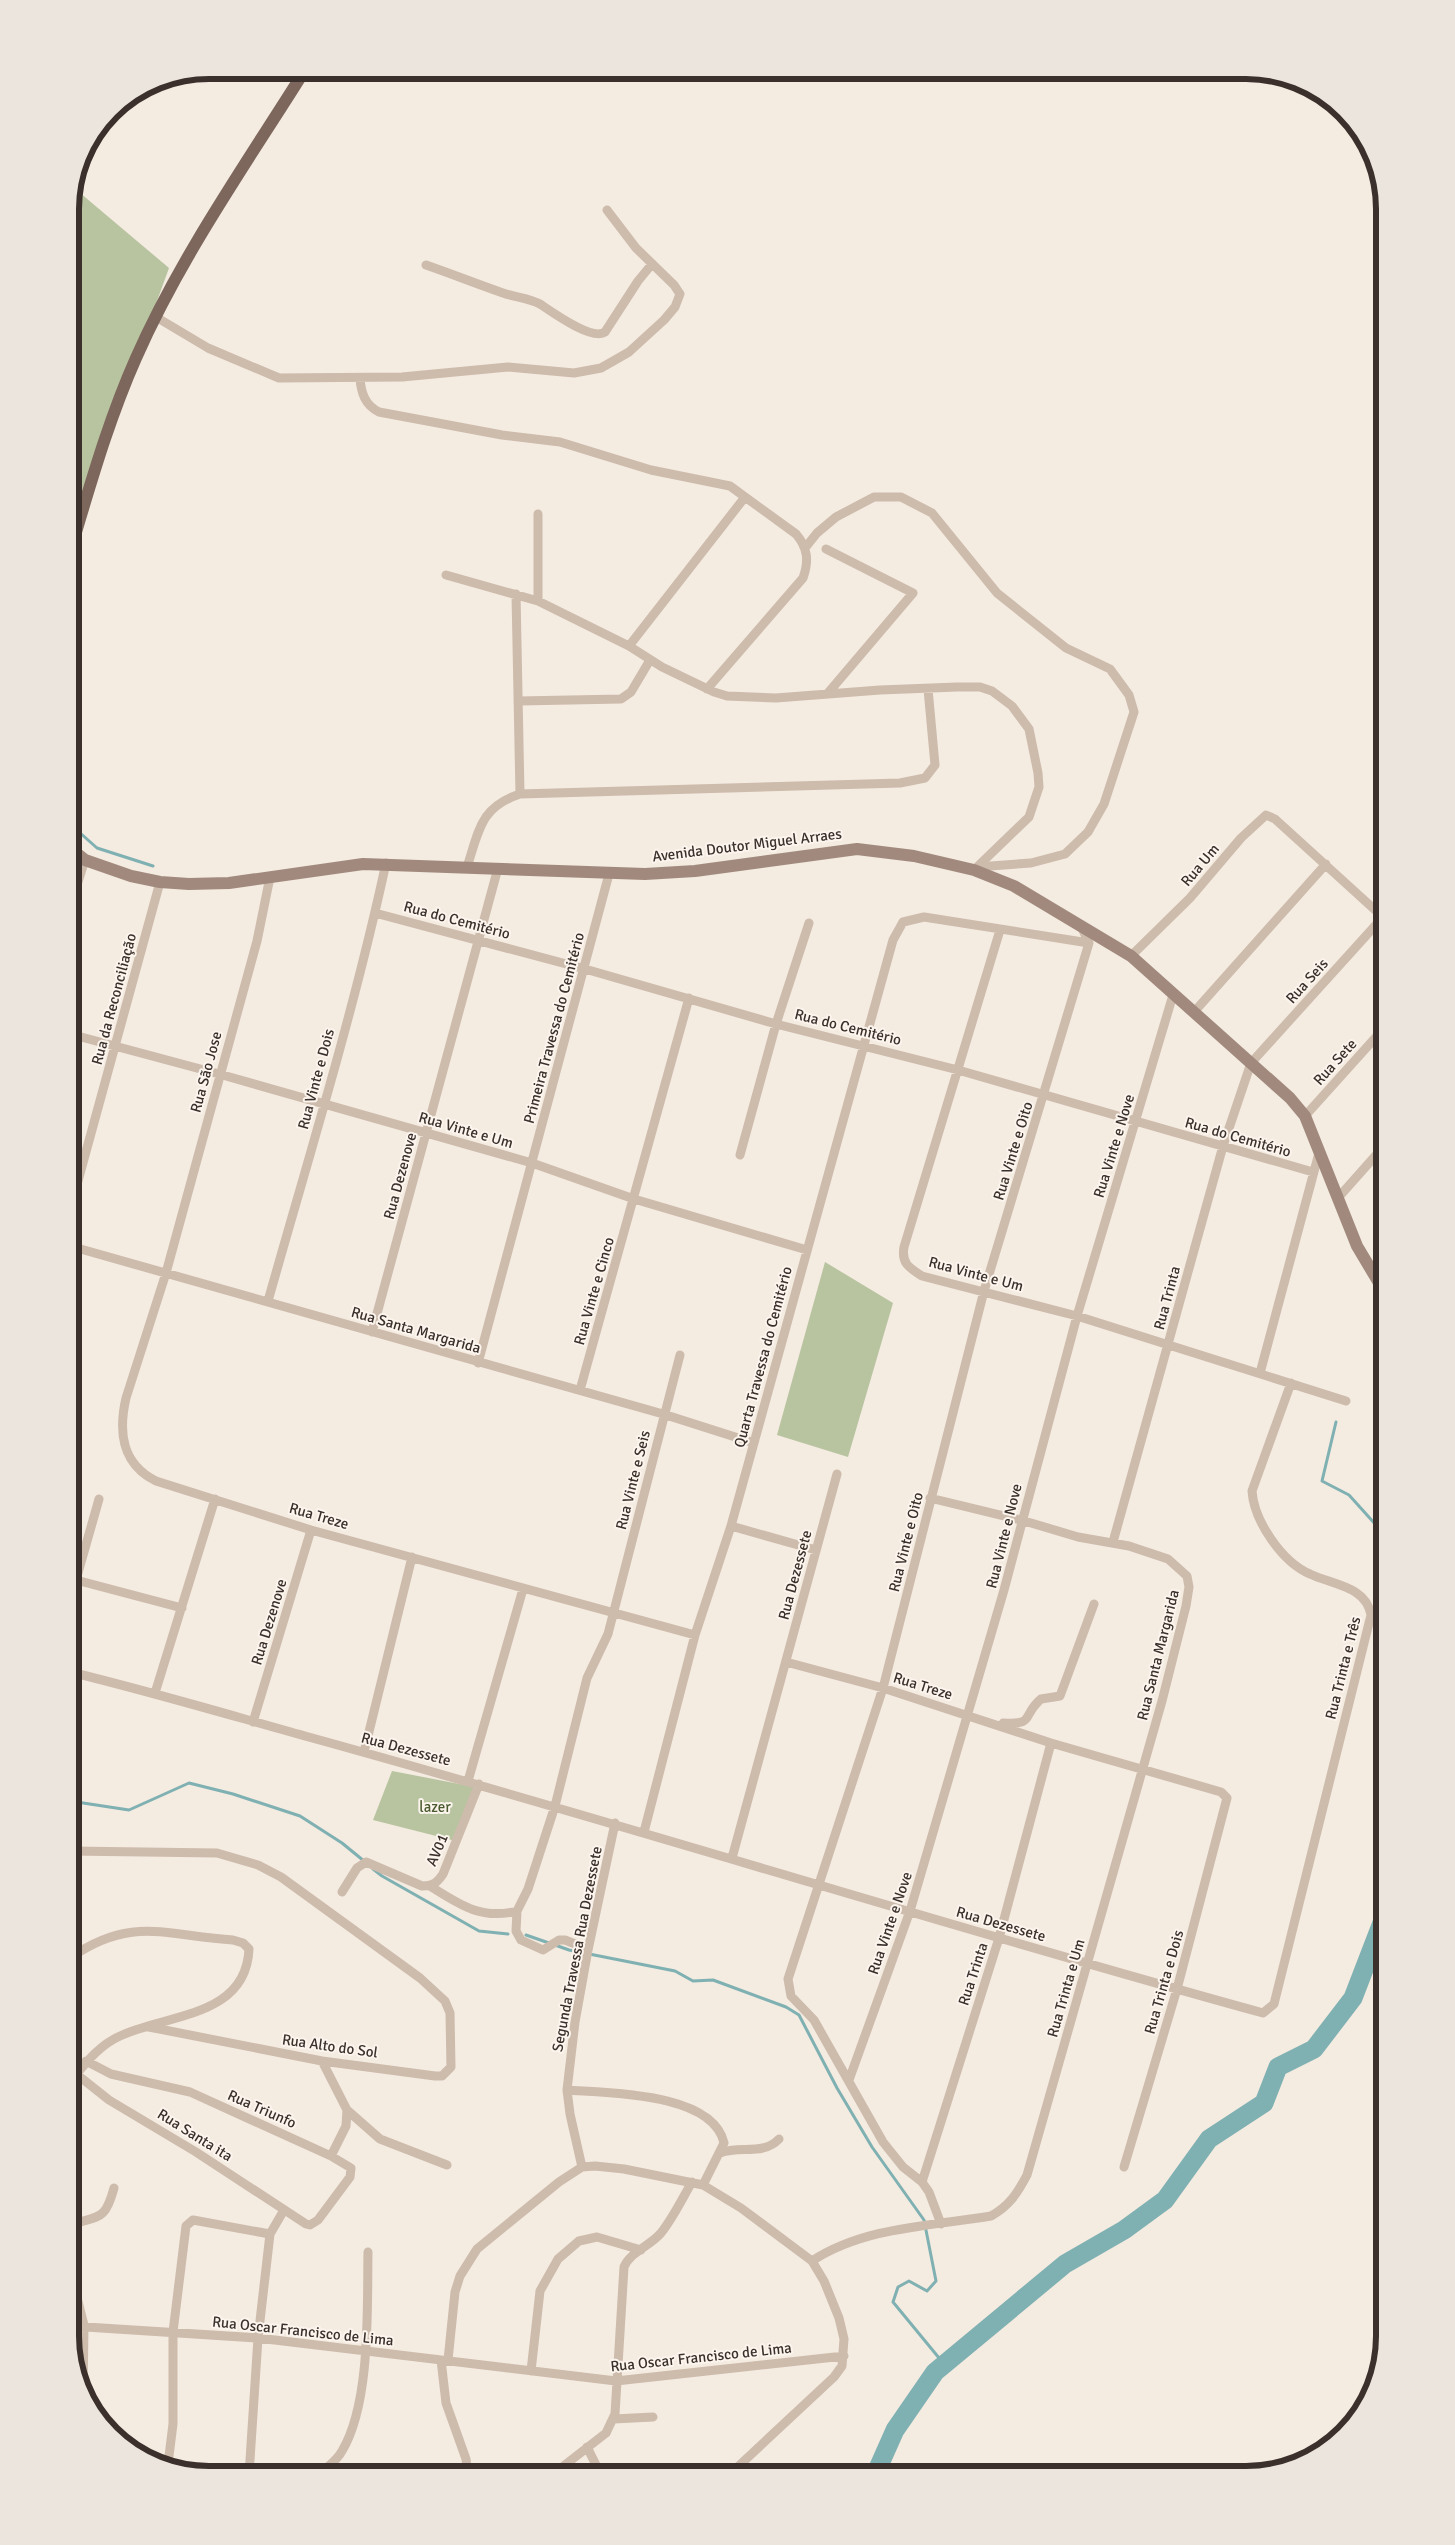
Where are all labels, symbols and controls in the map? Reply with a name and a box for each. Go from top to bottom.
street label: Avenida Doutor Miguel Arraes [651,824,843,866]
street label: Rua Um [1177,840,1223,890]
street label: Rua do Cemitério [402,897,512,943]
street label: Primeira Travessa do Cemitério [520,930,588,1126]
street label: Rua da Reconciliação [88,931,140,1067]
street label: Rua Seis [1282,954,1332,1007]
street label: Rua do Cemitério [793,1005,903,1049]
street label: Rua Vinte e Dois [294,1026,338,1131]
street label: Rua São Jose [187,1029,225,1115]
street label: Rua Sete [1309,1035,1361,1089]
street label: Rua Vinte e Nove [1090,1092,1138,1200]
street label: Rua Vinte e Oito [989,1099,1037,1203]
street label: Rua Vinte e Um [417,1108,515,1152]
street label: Rua do Cemitério [1183,1113,1293,1161]
street label: Rua Dezenove [380,1131,420,1221]
street label: Rua Vinte e Cinco [570,1235,618,1347]
street label: Rua Vinte e Um [927,1253,1025,1295]
street label: Quarta Travessa do Cemitério [730,1264,796,1450]
street label: Rua Trinta [1150,1264,1184,1332]
street label: Rua Santa Margarida [349,1303,483,1357]
street label: Rua Vinte e Seis [612,1428,654,1532]
street label: Rua Vinte e Nove [982,1482,1026,1590]
street label: Rua Vinte e Oito [885,1490,927,1594]
street label: Rua Treze [287,1499,351,1533]
street label: Rua Dezessete [774,1528,816,1622]
street label: Rua Dezenove [247,1577,291,1667]
street label: Rua Santa Margarida [1133,1588,1183,1722]
street label: Rua Trinta e Três [1322,1614,1365,1721]
street label: Rua Treze [891,1668,955,1704]
street label: Rua Dezessete [359,1728,453,1770]
park label: lazer [419,1798,451,1816]
street label: AV01 [422,1831,452,1869]
street label: Segunda Travessa Rua Dezessete [548,1845,606,2053]
street label: Rua Vinte e Nove [864,1869,916,1977]
street label: Rua Dezessete [954,1903,1048,1945]
street label: Rua Trinta e Dois [1141,1927,1188,2036]
street label: Rua Trinta e Um [1043,1937,1089,2039]
street label: Rua Trinta [954,1940,992,2008]
street label: Rua Alto do Sol [281,2030,379,2062]
street label: Rua Triunfo [225,2086,299,2132]
street label: Rua Santa ita [154,2105,236,2165]
street label: Rua Oscar Francisco de Lima [211,2313,395,2349]
street label: Rua Oscar Francisco de Lima [609,2339,793,2375]

